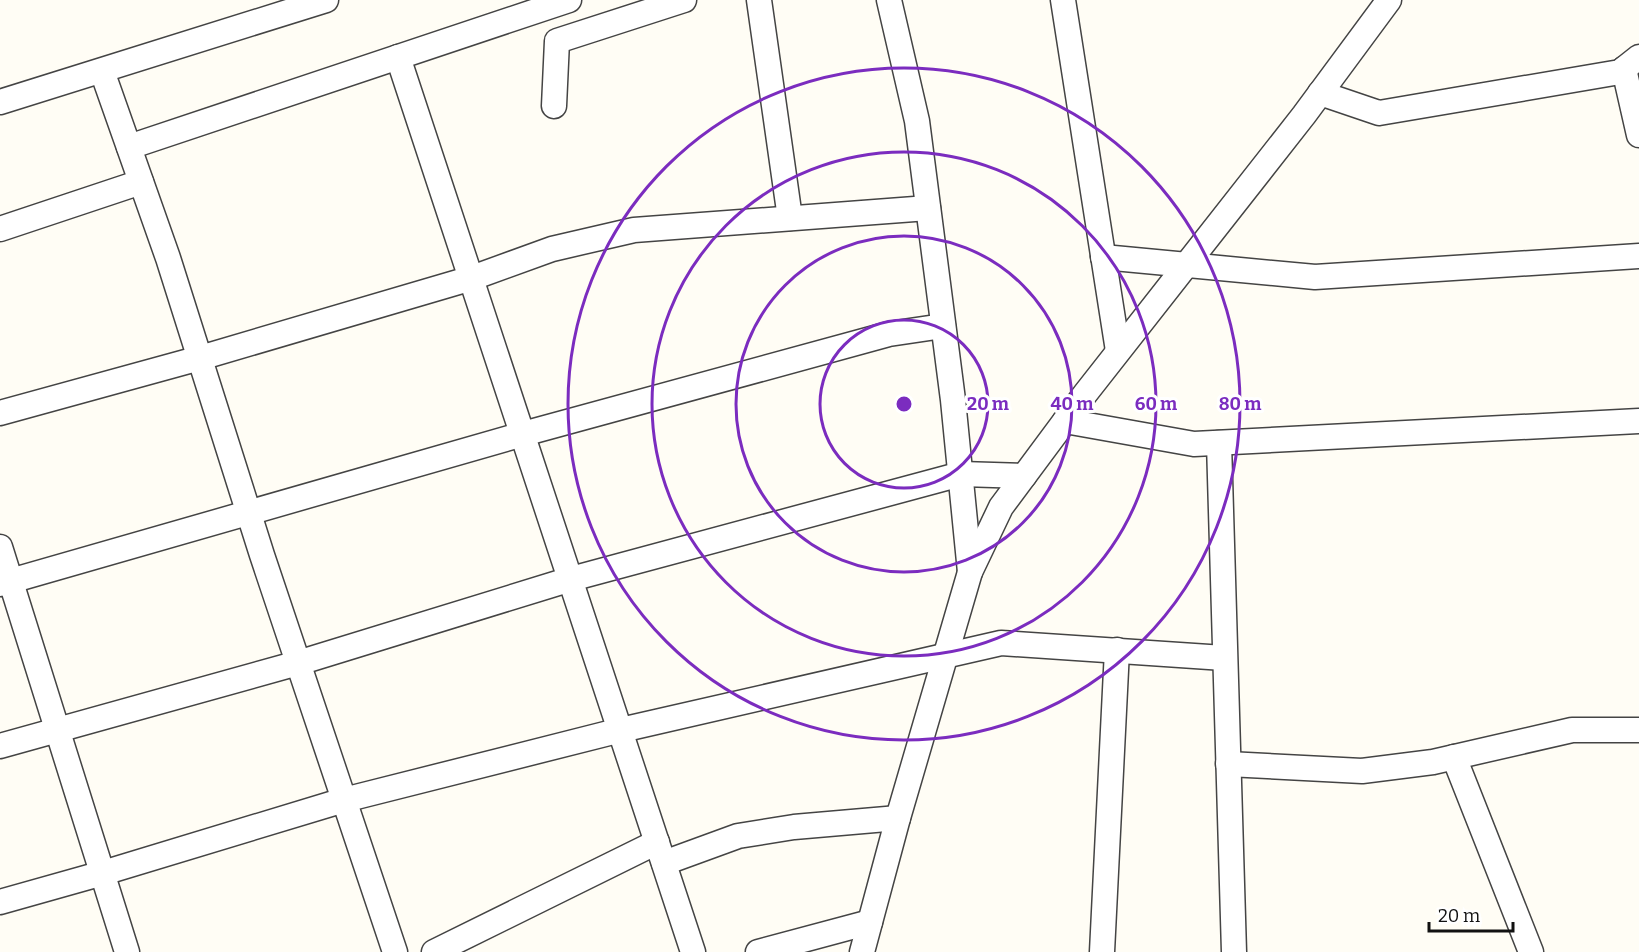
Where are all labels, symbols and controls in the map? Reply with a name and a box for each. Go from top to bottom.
text: 20 m [967,393,1009,415]
text: 40 m [1051,393,1093,415]
text: 60 m [1135,393,1177,415]
text: 80 m [1219,393,1261,415]
centre of rings [894,394,914,414]
scale bar [1429,895,1513,933]
text: 20 m [1438,905,1480,927]

